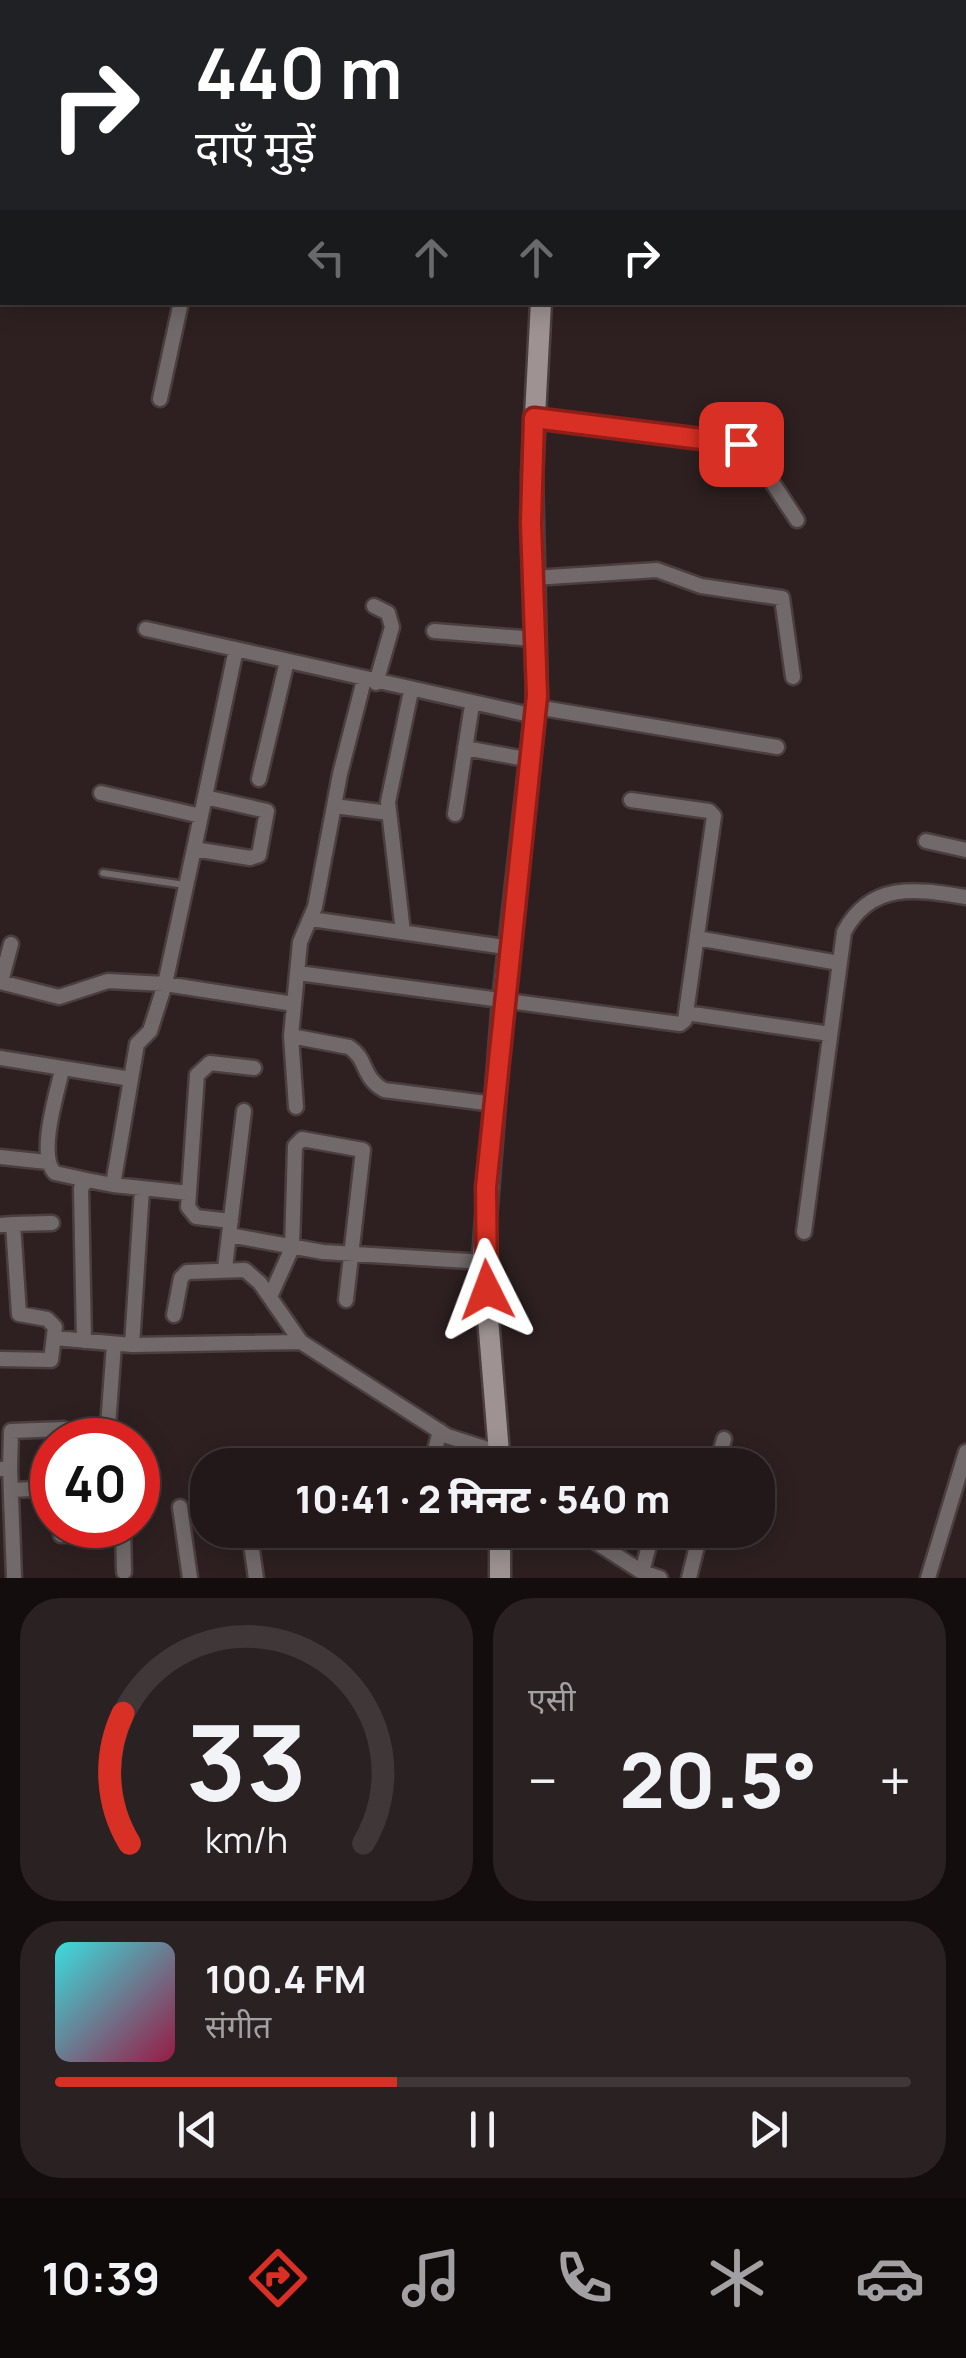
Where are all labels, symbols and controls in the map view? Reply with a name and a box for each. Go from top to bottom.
text: 440 m [195,24,402,120]
icon: right [30,40,160,170]
text: दाएँ मुड़ें [195,115,315,177]
icon: left [299,230,354,285]
icon: ahead [404,230,459,285]
icon: ahead [509,230,564,285]
icon: right [614,230,669,285]
pin [699,402,784,487]
icon: arrive [714,417,769,472]
position arrow [435,1238,539,1342]
speed limit sign: 40 [30,1418,160,1548]
text: 10:41 · 2 मिनट · 540 m [295,1472,670,1524]
text: एसी [528,1677,576,1721]
text: 33 [186,1690,307,1832]
text: 20.5° [620,1728,817,1831]
text: − [528,1742,558,1818]
text: + [879,1742,911,1818]
text: km/h [205,1815,288,1864]
text: 100.4 FM [205,1952,366,2004]
text: संगीत [205,2004,271,2048]
icon: previous [170,2102,225,2157]
icon: pause [455,2102,510,2157]
icon: next [741,2102,796,2157]
icon: directions [243,2243,313,2313]
icon: music [396,2243,466,2313]
icon: phone [549,2243,619,2313]
icon: climate [702,2243,772,2313]
icon: car [855,2243,925,2313]
text: 10:39 [41,2247,160,2309]

